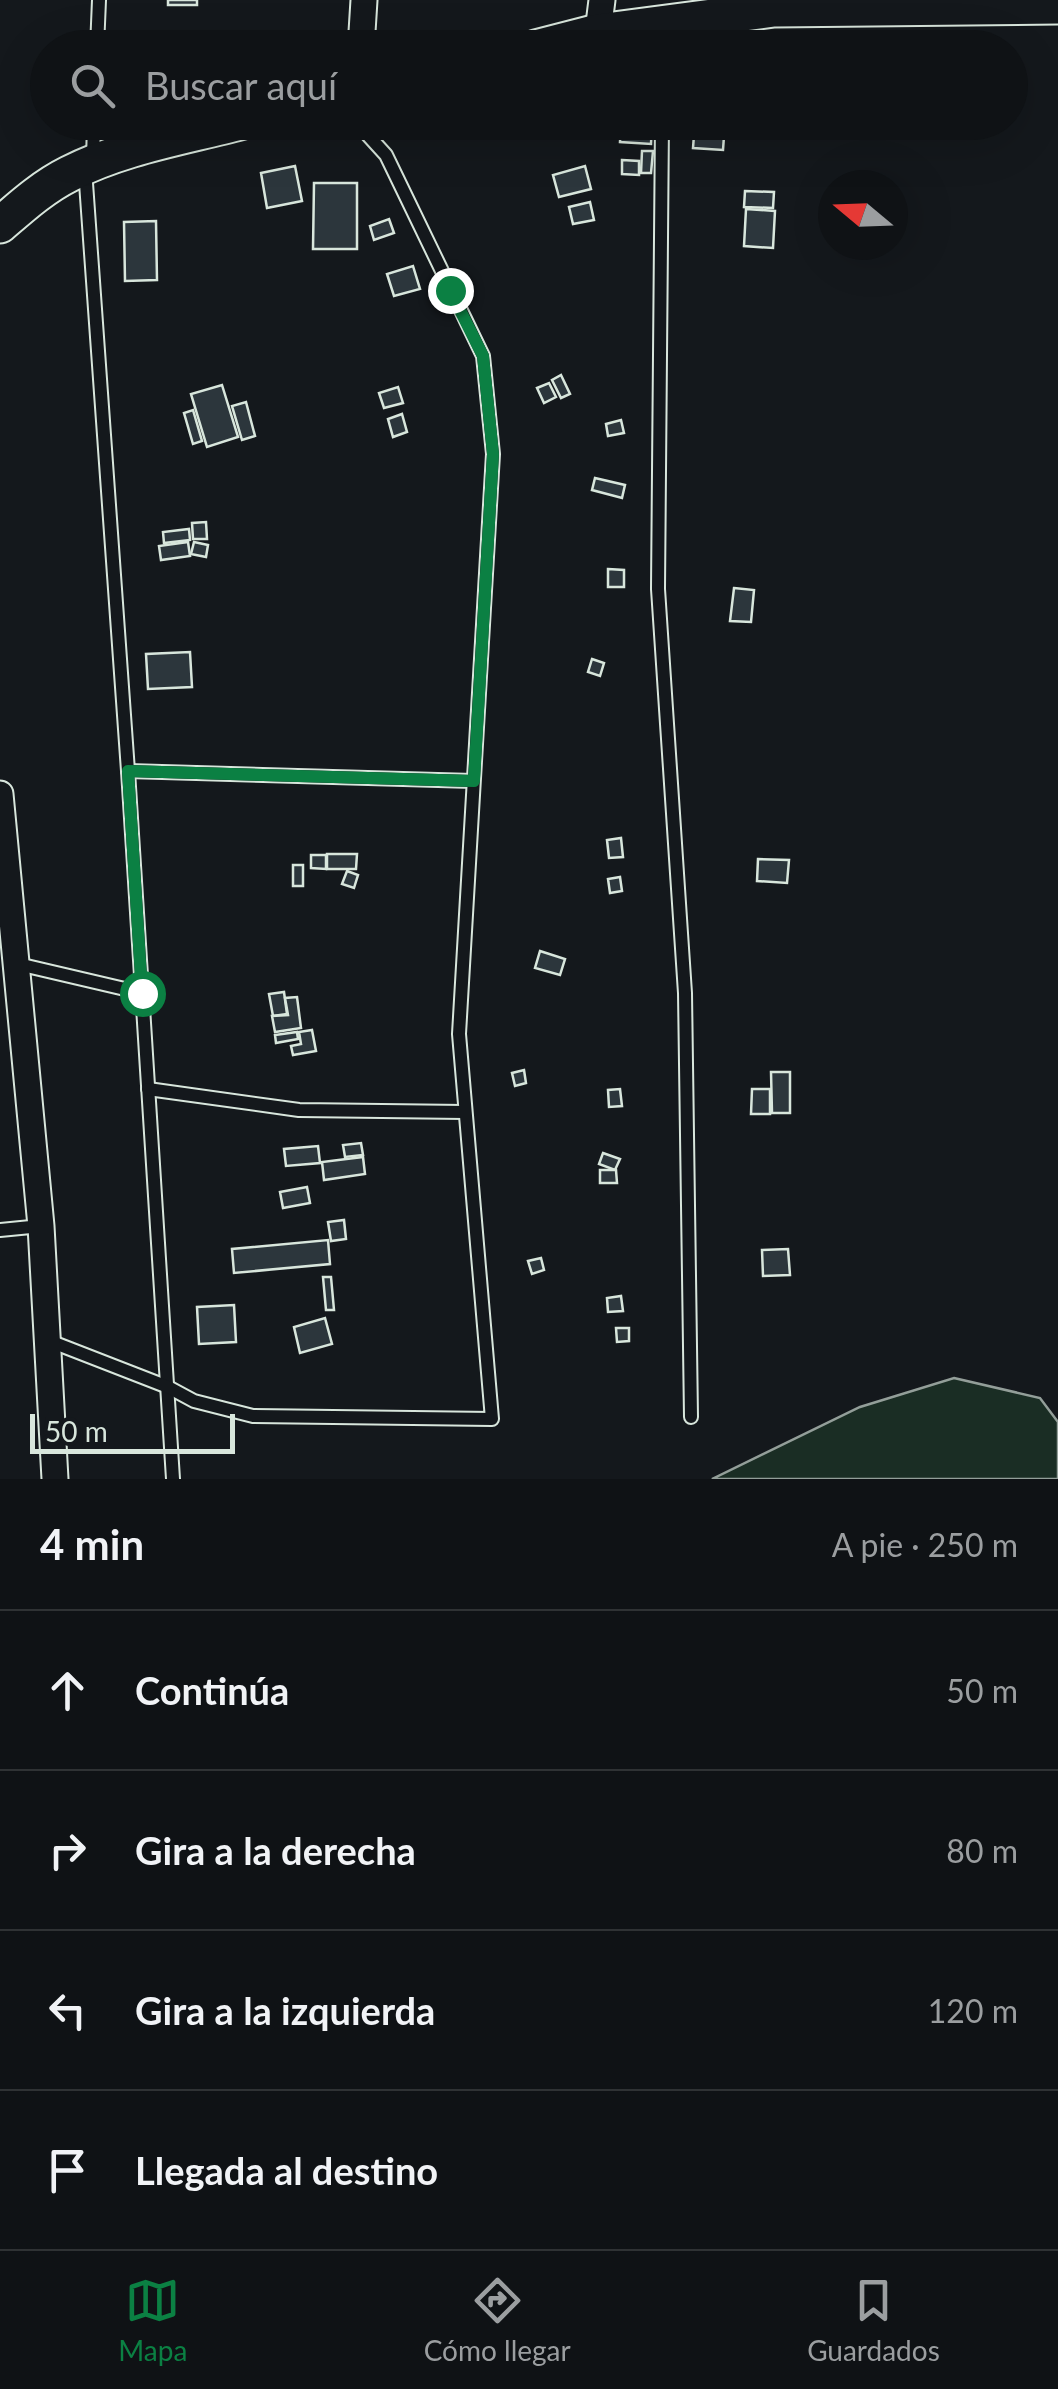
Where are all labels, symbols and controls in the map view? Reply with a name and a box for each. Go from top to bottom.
search box [30,30,1028,140]
icon: search [65,58,120,113]
text: Buscar aquí [145,62,337,108]
north arrow [818,170,908,260]
route end [428,268,474,314]
route start [120,971,166,1017]
scale bar [30,1409,235,1454]
text: 50 m [45,1414,108,1448]
text: 4 min [40,1519,144,1569]
text: A pie · 250 m [832,1525,1018,1564]
icon: ahead [40,1663,95,1718]
text: Continúa [135,1667,289,1713]
text: 50 m [946,1671,1018,1710]
icon: right [40,1823,95,1878]
text: Gira a la derecha [135,1827,416,1873]
text: 80 m [946,1831,1018,1870]
icon: left [40,1983,95,2038]
text: Gira a la izquierda [135,1987,435,2033]
text: 120 m [928,1991,1018,2030]
icon: arrive [40,2143,95,2198]
text: Llegada al destino [135,2147,438,2193]
tab: Mapa [118,2273,187,2367]
tab: Cómo llegar [424,2273,571,2367]
tab: Guardados [807,2273,940,2367]

